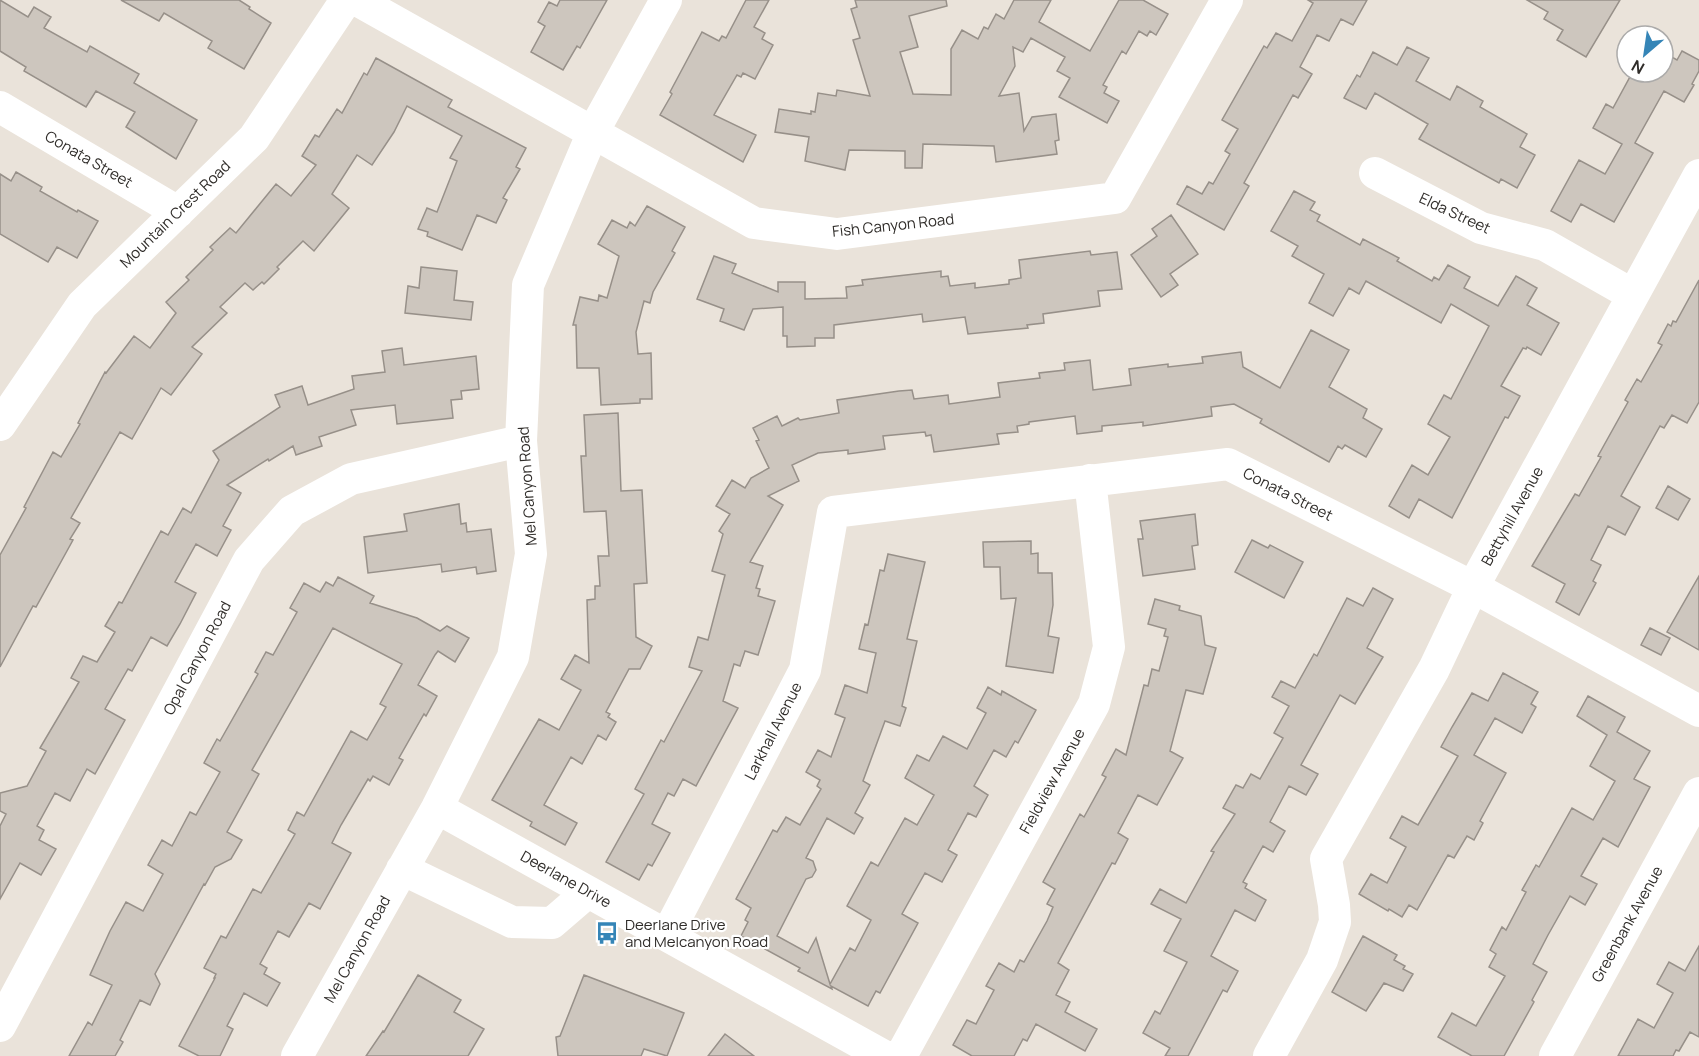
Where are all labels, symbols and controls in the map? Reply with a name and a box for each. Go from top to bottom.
north arrow [1615,24,1675,84]
text: N [1627,55,1648,80]
street label: Conata Street [41,125,137,193]
street label: Mountain Crest Road [115,156,235,272]
street label: Elda Street [1416,187,1494,239]
street label: Fish Canyon Road [831,208,955,242]
street label: Mel Canyon Road [512,426,542,546]
street label: Conata Street [1239,462,1337,526]
street label: Bettyhill Avenue [1476,462,1548,570]
street label: Opal Canyon Road [158,597,236,719]
street label: Larkhall Avenue [739,678,807,784]
street label: Fieldview Avenue [1014,724,1090,838]
street label: Deerlane Drive [517,845,615,913]
street label: Greenbank Avenue [1586,862,1668,986]
street label: Mel Canyon Road [319,892,395,1006]
place label: Deerlane Drive and Melcanyon Road [625,914,768,952]
bus stop icon: Deerlane Drive and Melcanyon Road [594,920,620,946]

